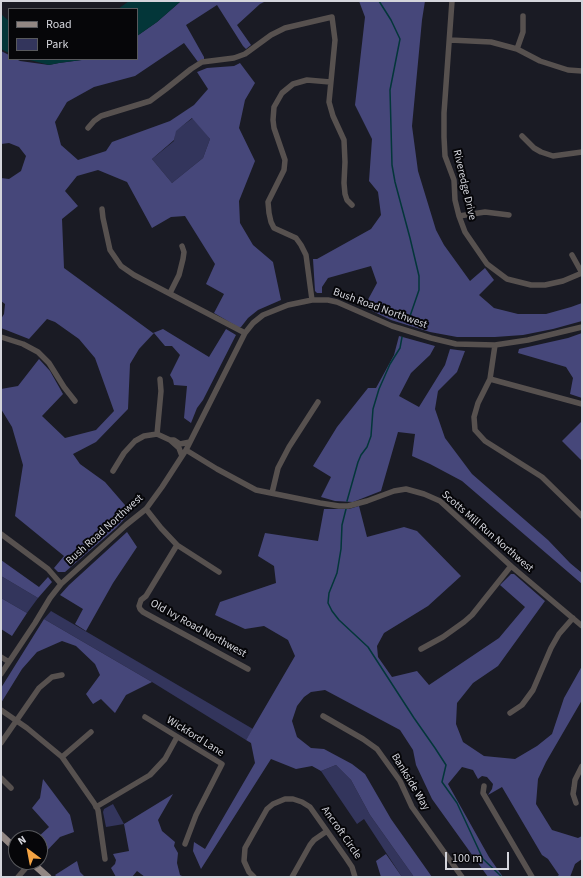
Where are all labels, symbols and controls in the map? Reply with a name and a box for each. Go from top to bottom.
legend [8,8,138,60]
text: Road [46,16,72,33]
text: Park [46,36,68,53]
street label: Riveredge Drive [450,149,478,221]
street label: Bush Road Northwest [331,286,429,332]
street label: Scotts Mill Run Northwest [438,489,536,575]
street label: Bush Road Northwest [64,492,146,568]
street label: Old Ivy Road Northwest [148,597,248,661]
street label: Wickford Lane [164,714,226,760]
street label: Bankside Way [388,751,432,813]
street label: Ancroft Circle [318,804,364,862]
north arrow [8,830,48,870]
text: N [15,832,29,849]
scale bar [447,844,511,870]
text: 100 m [452,850,482,867]

